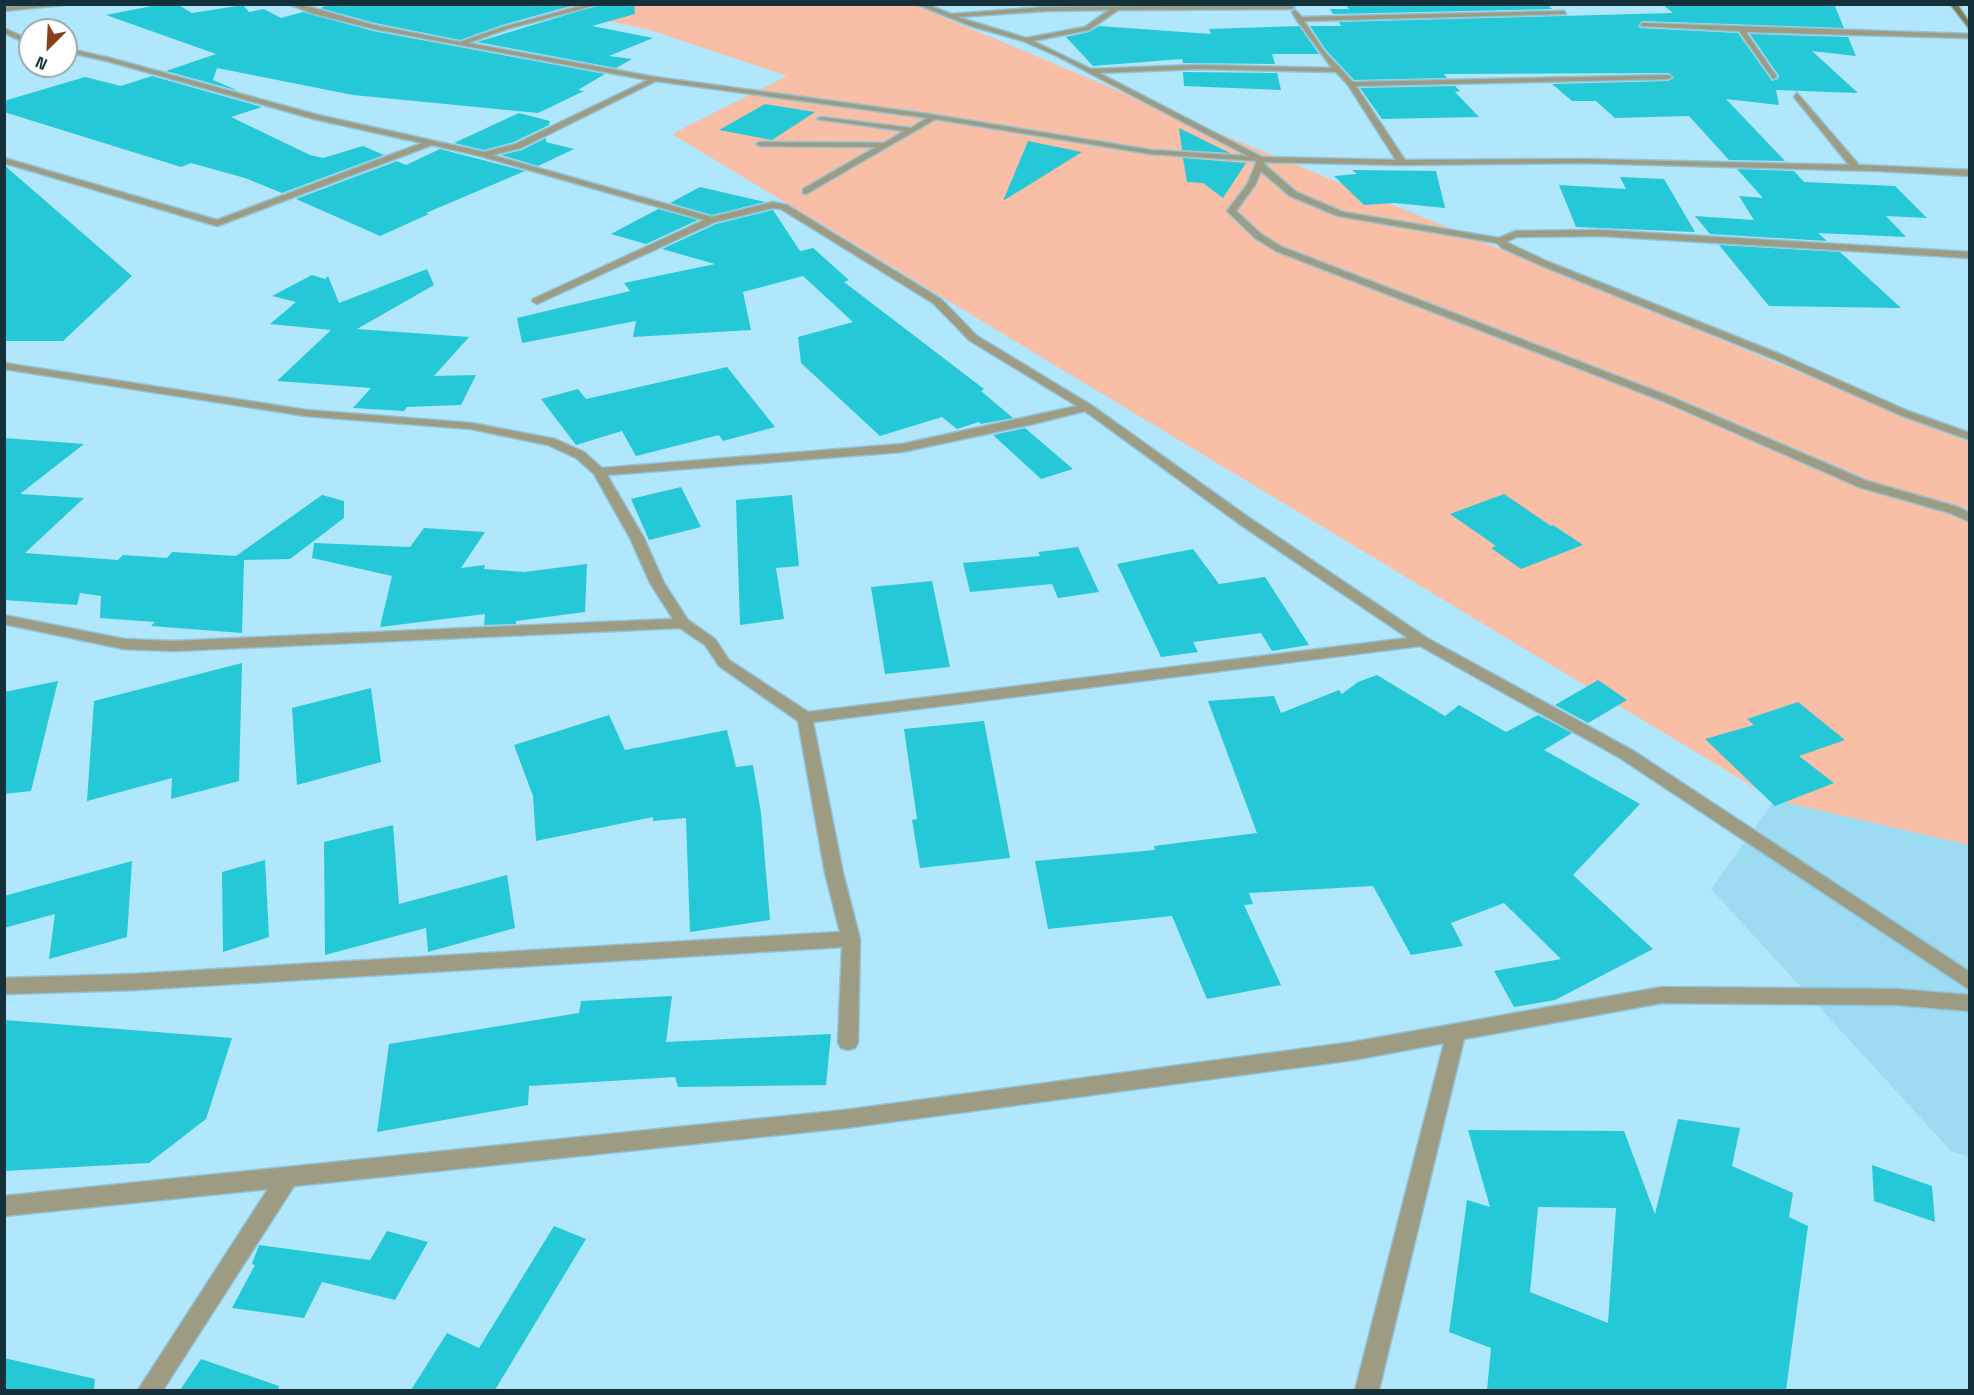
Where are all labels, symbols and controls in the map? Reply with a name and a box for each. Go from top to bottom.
north arrow [18,18,78,78]
text: N [32,51,50,75]

